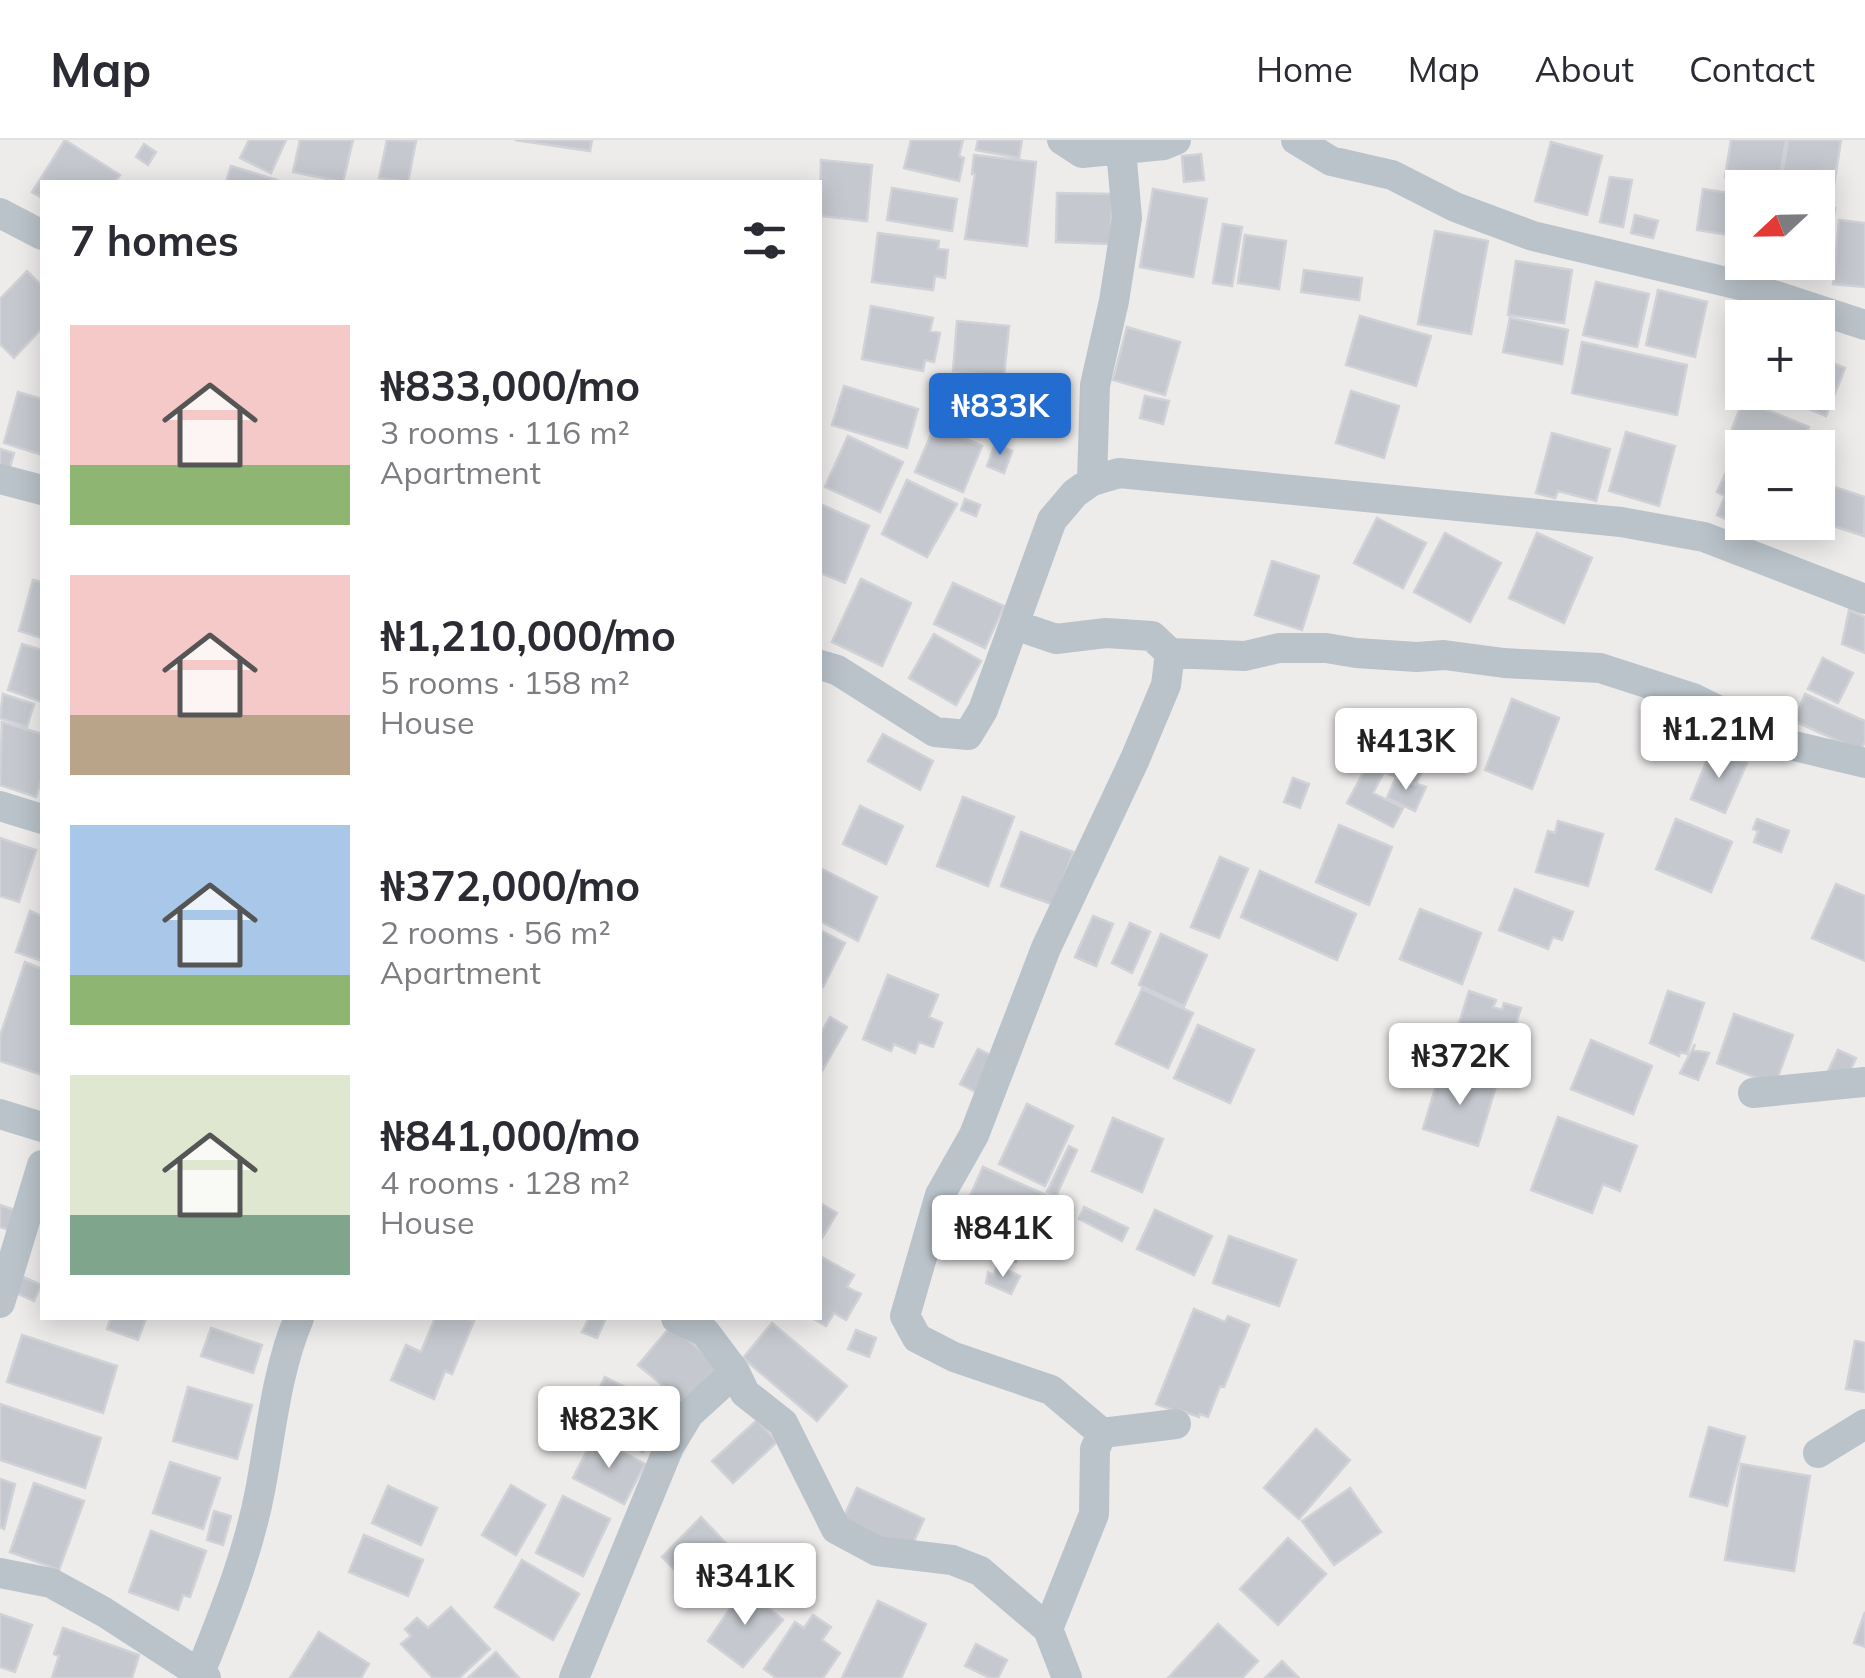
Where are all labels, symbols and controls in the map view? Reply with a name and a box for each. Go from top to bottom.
text: Map [50,39,151,99]
text: Home [1256,47,1353,91]
text: Map [1408,47,1480,91]
text: About [1535,47,1634,91]
text: Contact [1689,47,1815,91]
north arrow [1725,170,1835,280]
map controls [1725,170,1835,540]
icon: filters [737,213,792,268]
text: 7 homes [70,214,239,267]
button: + [1725,300,1835,410]
text: ₦833,000/mo [380,359,640,412]
icon: home [150,365,270,485]
pin: ₦833K [930,373,1070,458]
text: ₦833K [951,385,1049,425]
text: 3 rooms · 116 m² [380,412,630,452]
button: − [1725,430,1835,540]
text: Apartment [380,452,541,492]
text: ₦1,210,000/mo [380,609,676,662]
icon: home [150,615,270,735]
text: 5 rooms · 158 m² [380,662,630,702]
pin: ₦1.21M [1638,696,1800,781]
text: House [380,702,475,742]
pin: ₦413K [1336,708,1476,793]
text: ₦1.21M [1663,708,1775,748]
text: ₦413K [1357,720,1455,760]
text: ₦372,000/mo [380,859,640,912]
icon: home [150,865,270,985]
text: 2 rooms · 56 m² [380,912,611,952]
text: Apartment [380,952,541,992]
pin: ₦372K [1390,1023,1530,1108]
text: ₦372K [1411,1035,1509,1075]
text: ₦841,000/mo [380,1109,640,1162]
icon: home [150,1115,270,1235]
text: 4 rooms · 128 m² [380,1162,630,1202]
pin: ₦841K [933,1195,1073,1280]
text: House [380,1202,475,1242]
text: ₦841K [954,1207,1052,1247]
pin: ₦823K [539,1386,679,1471]
text: ₦823K [560,1398,658,1438]
pin: ₦341K [675,1543,815,1628]
text: ₦341K [696,1555,794,1595]

